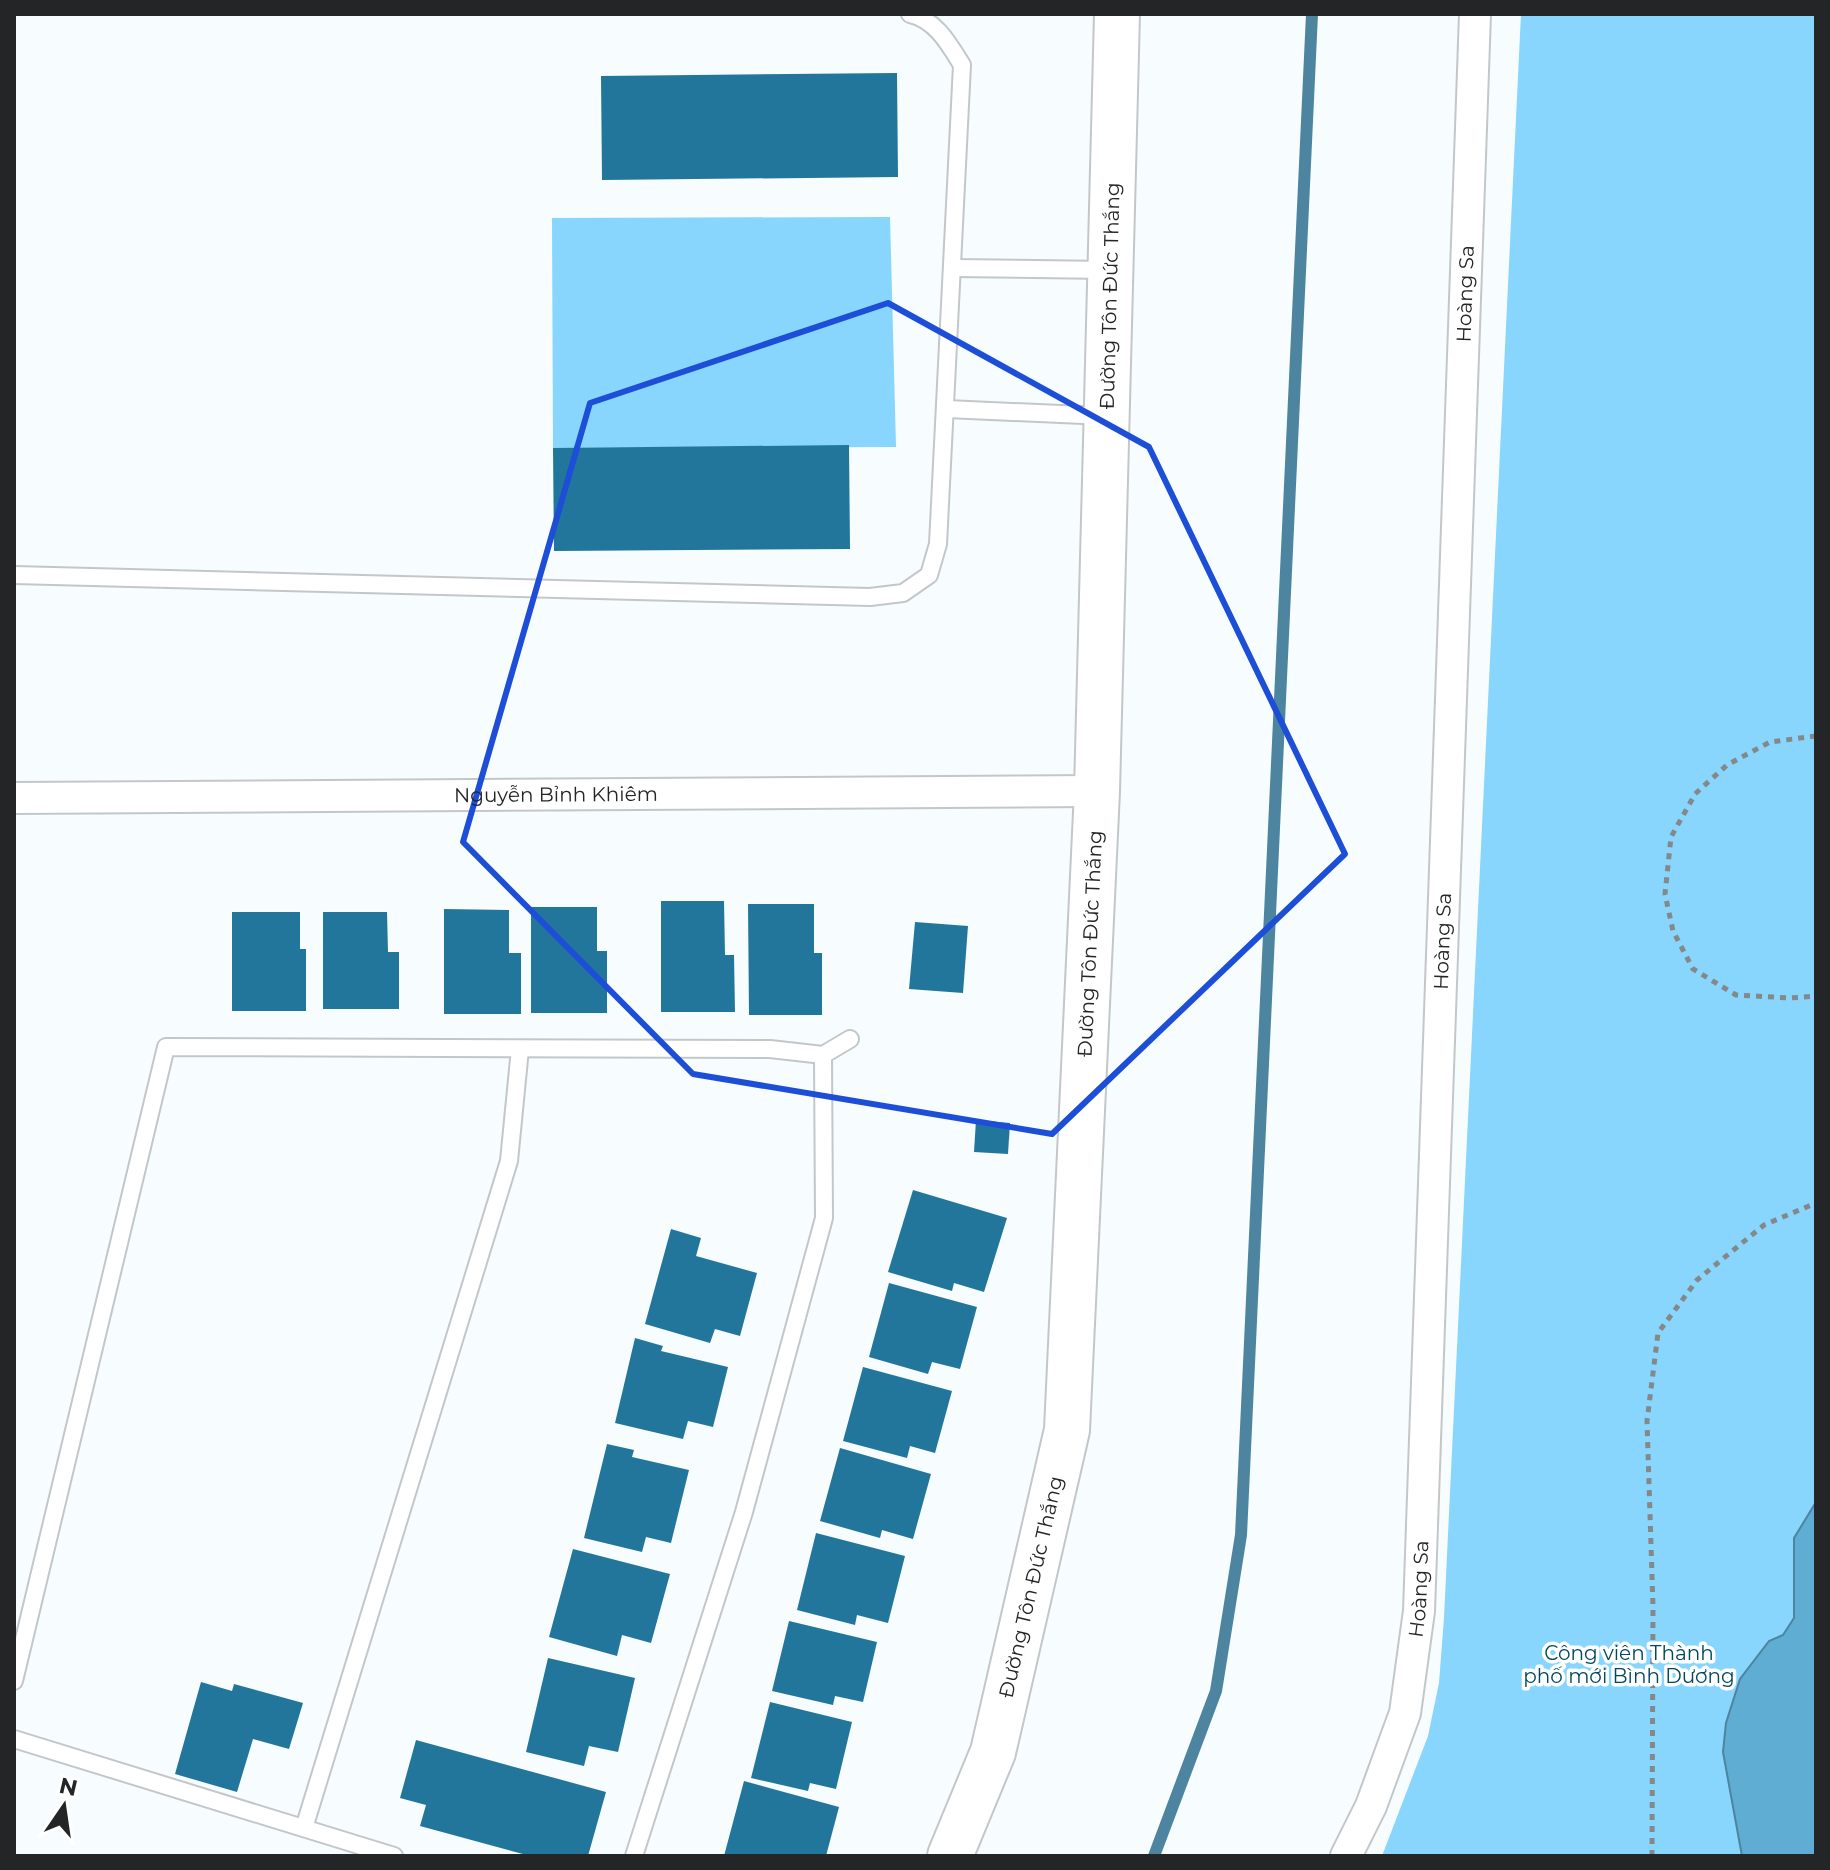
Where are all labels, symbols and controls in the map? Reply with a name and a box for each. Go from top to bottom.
street label: Đường Tôn Đức Thắng [1095,182,1125,410]
street label: Hoàng Sa [1451,245,1479,343]
street label: Nguyễn Bỉnh Khiêm [454,782,658,807]
street label: Đường Tôn Đức Thắng [1073,830,1107,1057]
street label: Hoàng Sa [1429,892,1456,990]
street label: Đường Tôn Đức Thắng [994,1474,1068,1700]
street label: Hoàng Sa [1404,1540,1433,1639]
park label: Công viên Thành phố mới Bình Dương [1523,1641,1735,1688]
north arrow [24,1766,104,1846]
text: N [57,1772,80,1802]

